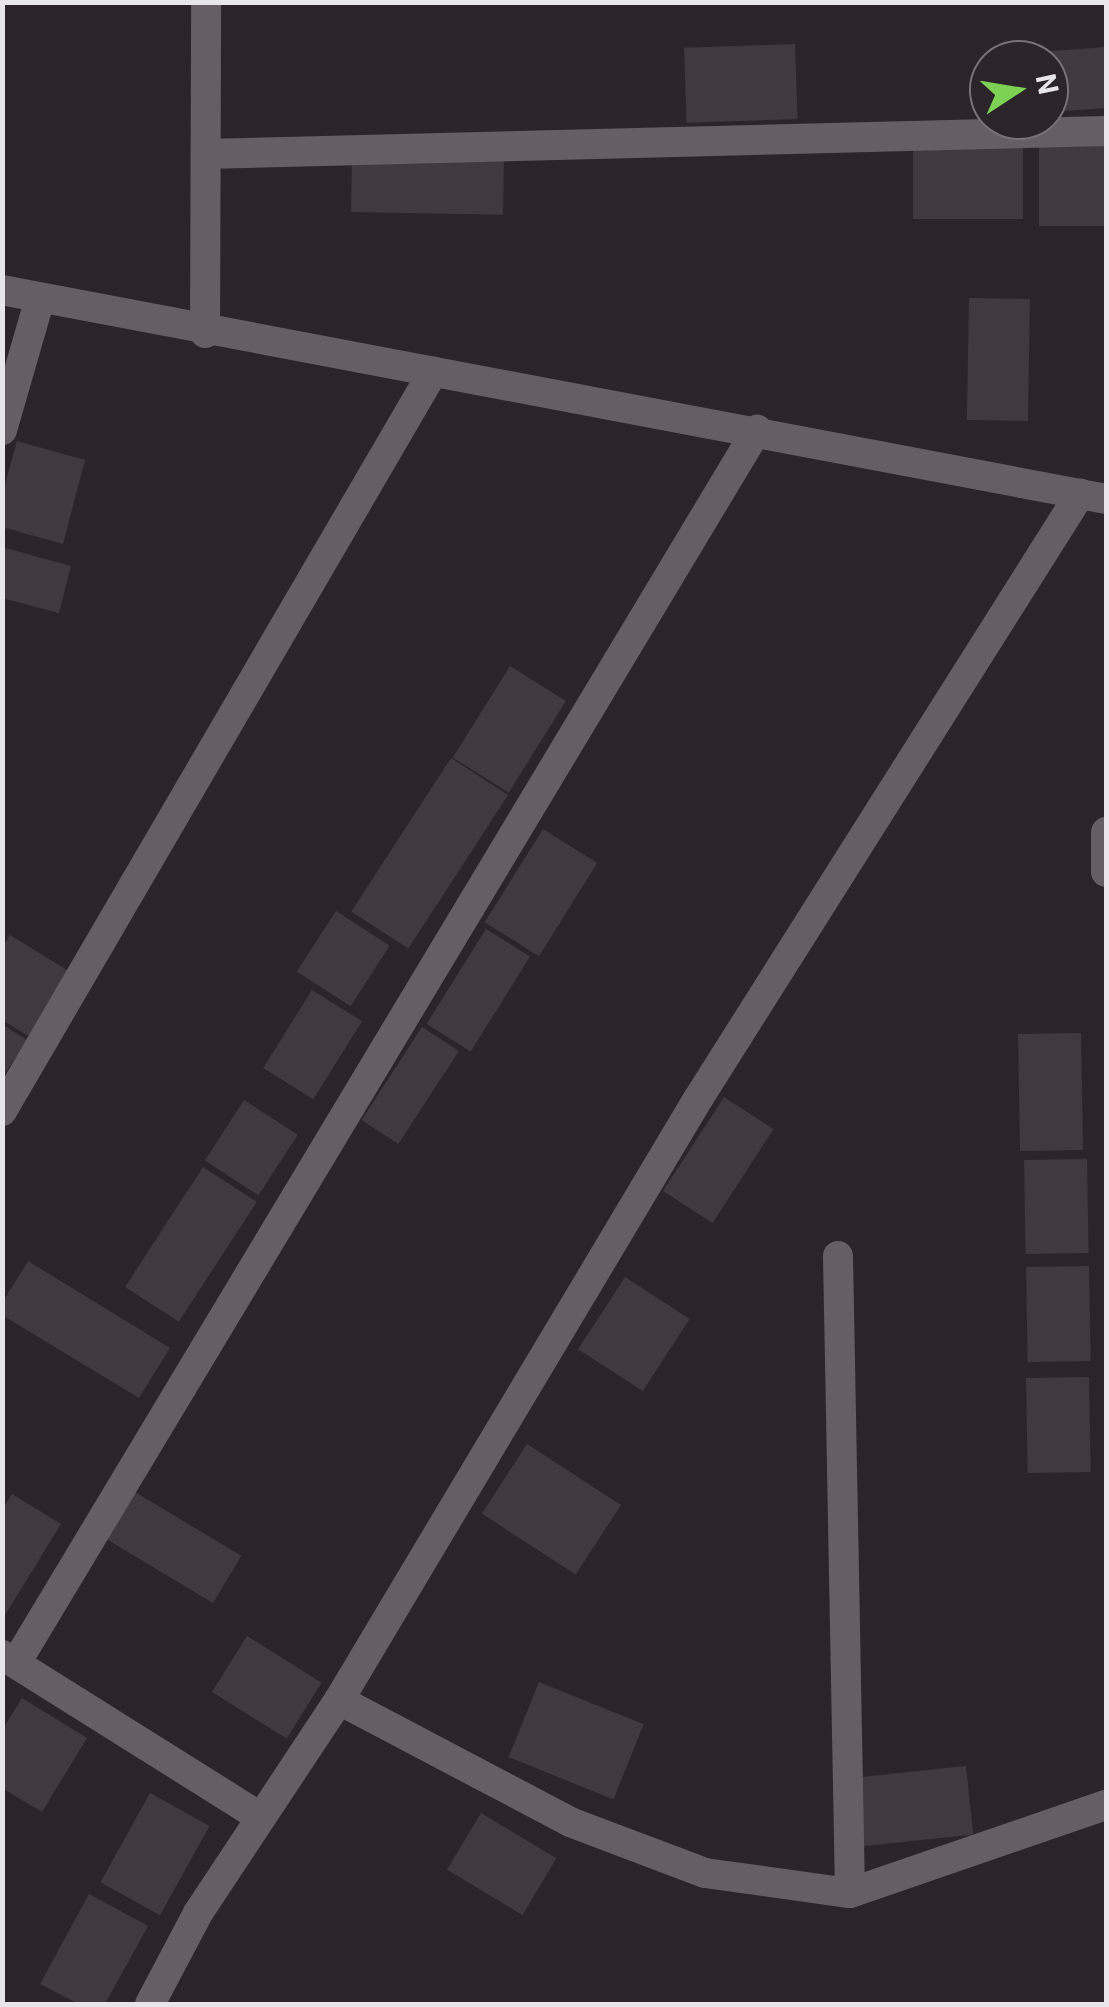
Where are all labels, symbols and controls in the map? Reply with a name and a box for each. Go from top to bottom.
north arrow [969,40,1069,140]
text: N [1029,71,1065,97]

